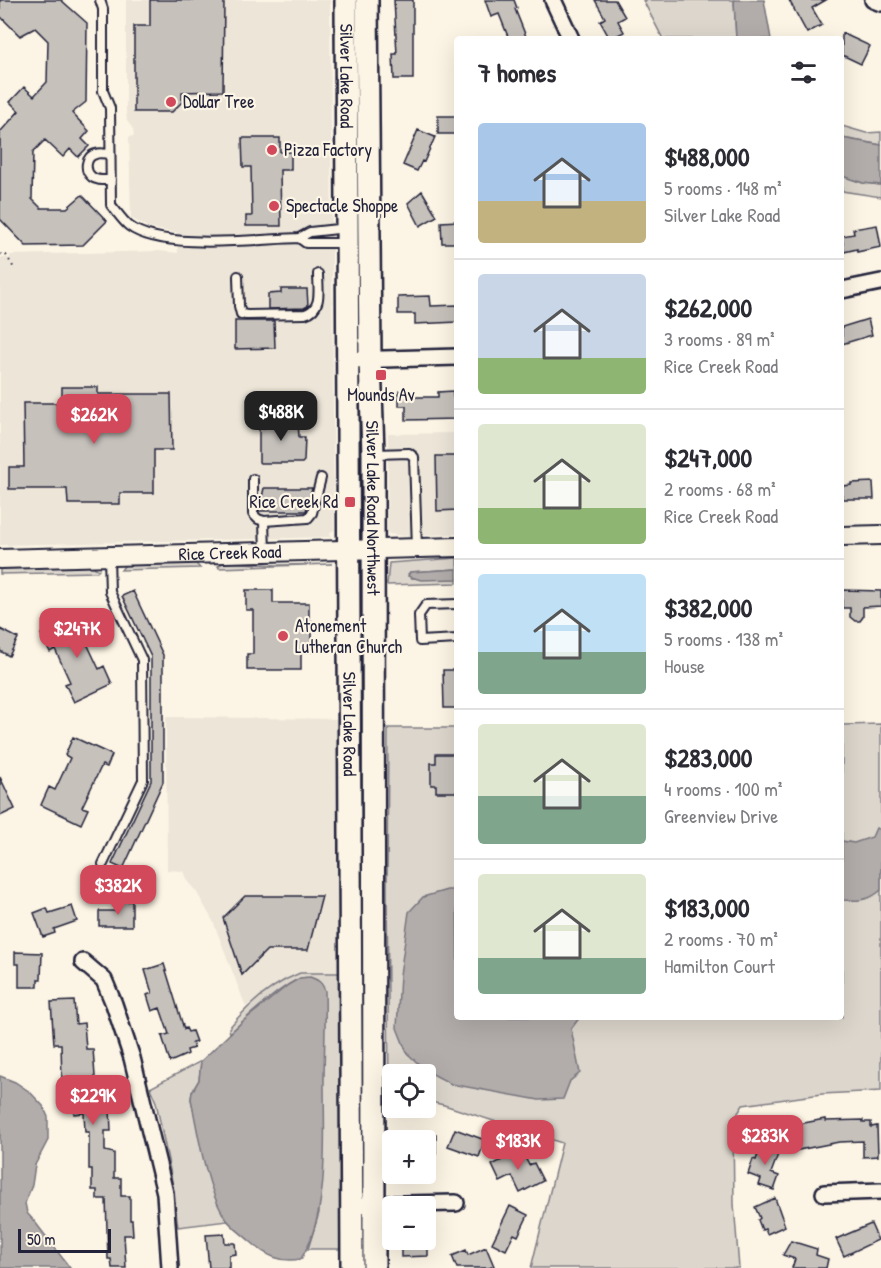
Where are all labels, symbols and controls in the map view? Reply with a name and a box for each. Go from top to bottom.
street label: Silver Lake Road [334,24,360,128]
text: 7 homes [478,55,556,90]
icon: filters [787,56,820,89]
place label: Dollar Tree [183,89,254,114]
marker: Dollar Tree [164,95,178,109]
place label: Pizza Factory [284,137,372,162]
text: $488,000 [664,139,750,174]
marker: Pizza Factory [265,143,279,157]
icon: home [526,147,598,219]
text: 5 rooms · 148 m² [664,174,782,201]
place label: Spectacle Shoppe [286,193,398,218]
marker: Spectacle Shoppe [267,199,281,213]
text: Silver Lake Road [664,201,780,228]
text: $262,000 [664,290,752,325]
icon: home [526,298,598,370]
text: 3 rooms · 89 m² [664,325,775,352]
text: Rice Creek Road [664,352,778,379]
marker: Mounds Av [374,368,388,382]
place label: Mounds Av [347,382,415,407]
pin: $488K [239,391,323,442]
pin: $262K [52,394,136,445]
text: $488K [258,397,304,424]
text: $262K [70,400,118,427]
street label: Silver Lake Road Northwest [360,420,386,596]
text: $247,000 [664,440,752,475]
icon: home [526,448,598,520]
text: 2 rooms · 68 m² [664,475,776,502]
place label: Rice Creek Rd [250,489,338,514]
marker: Rice Creek Rd [343,495,357,509]
text: Rice Creek Road [664,502,778,529]
street label: Rice Creek Road [178,539,282,566]
text: $382,000 [664,590,752,625]
icon: home [526,598,598,670]
pin: $247K [35,608,119,659]
place label: Atonement Lutheran Church [295,613,403,659]
text: $247K [53,614,101,641]
text: 5 rooms · 138 m² [664,625,783,652]
marker: Atonement Lutheran Church [276,629,290,643]
text: House [664,652,705,679]
street label: Silver Lake Road [337,672,363,776]
text: $283,000 [664,740,752,775]
icon: home [526,748,598,820]
text: 4 rooms · 100 m² [664,775,782,802]
text: Greenview Drive [664,802,778,829]
pin: $382K [76,865,160,916]
text: $382K [94,871,142,898]
text: $183,000 [664,890,750,925]
icon: home [526,898,598,970]
text: 2 rooms · 70 m² [664,925,778,952]
text: Hamilton Court [664,952,775,979]
map controls [382,1064,436,1250]
button: locate [382,1064,436,1118]
pin: $229K [51,1075,135,1126]
text: $229K [70,1081,116,1108]
pin: $283K [723,1115,807,1166]
pin: $183K [476,1120,560,1171]
text: $283K [741,1121,789,1148]
text: $183K [495,1126,541,1153]
button: + [382,1130,436,1184]
button: − [382,1196,436,1250]
scale bar [18,1226,111,1254]
text: 50 m [27,1228,56,1250]

